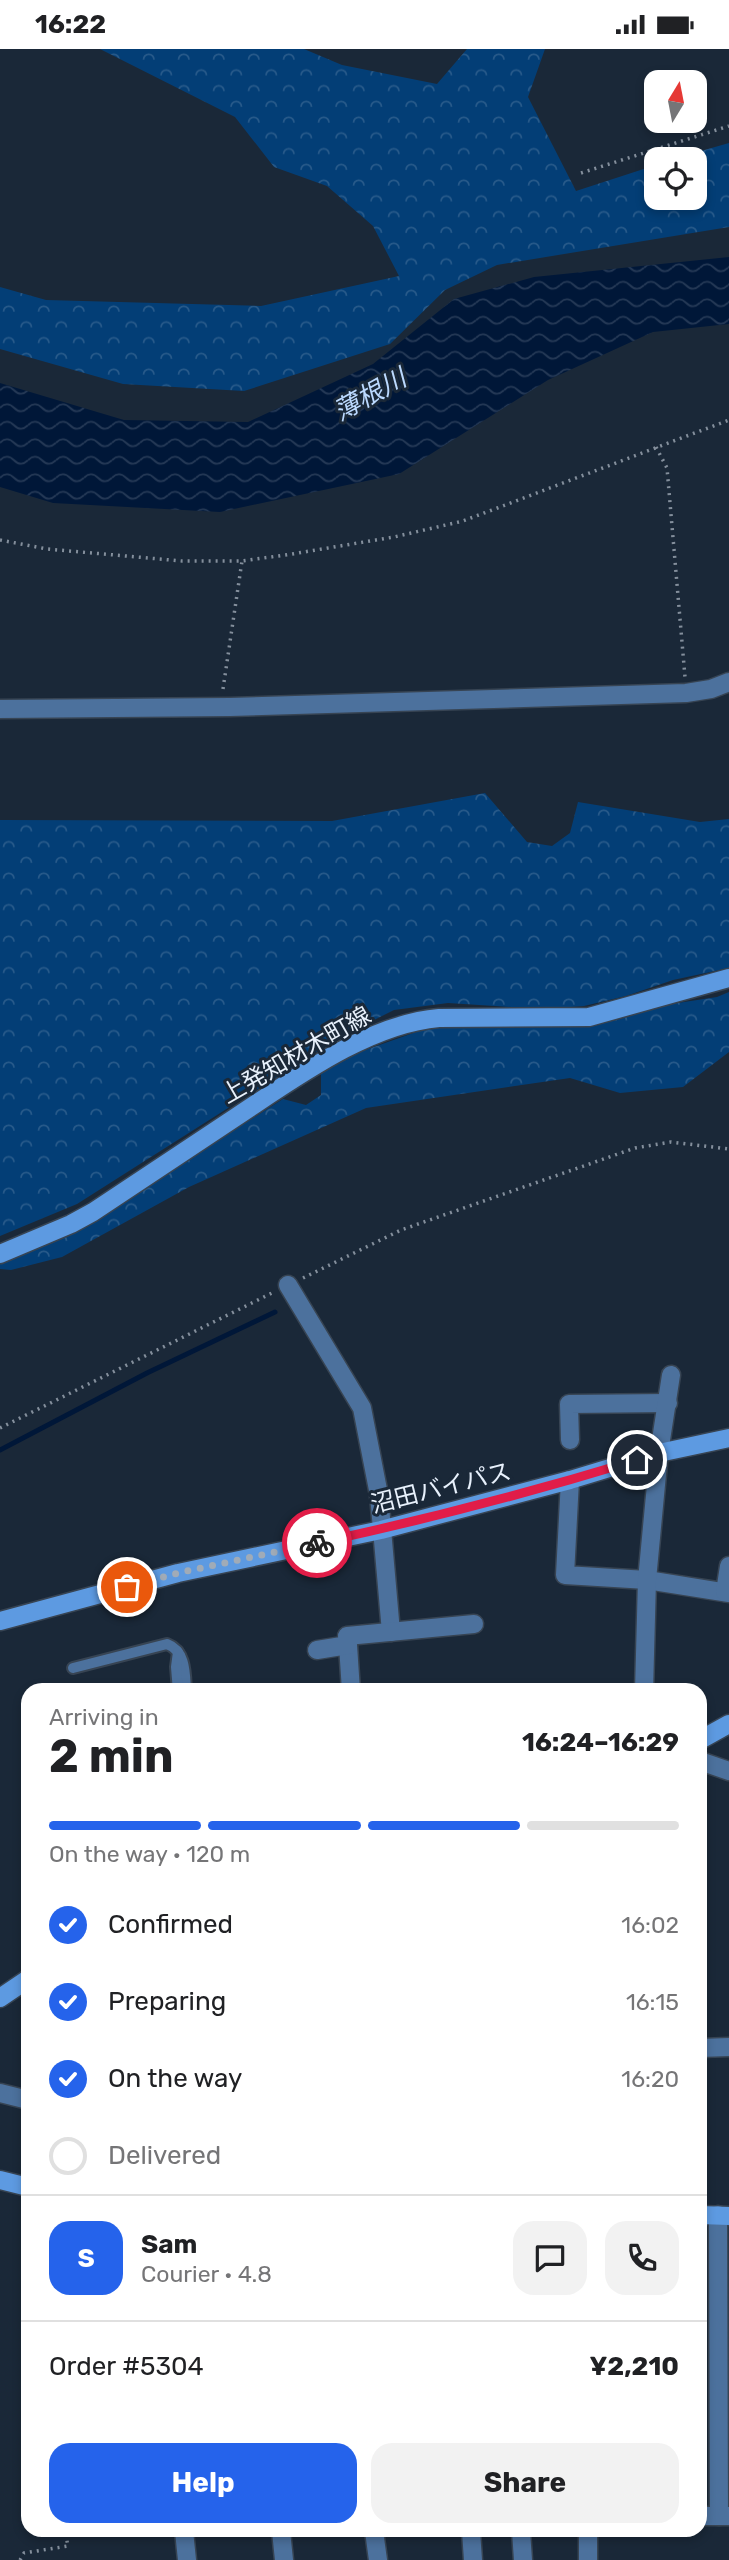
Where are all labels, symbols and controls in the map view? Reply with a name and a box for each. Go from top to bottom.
text: 16:22 [35,9,106,40]
north arrow [644,70,707,133]
map controls [644,70,707,210]
button: locate [644,147,707,210]
water label: 薄根川 [328,361,414,427]
street label: 上発知材木町線 [216,1001,376,1109]
pin [607,1430,667,1490]
icon: home [618,1441,656,1479]
street label: 沼田バイパス [368,1457,514,1519]
courier [282,1508,352,1578]
icon: bike [298,1524,336,1562]
pin [97,1557,157,1617]
icon: bag [108,1568,146,1606]
text: Arriving in [49,1703,159,1731]
text: 16:24–16:29 [522,1727,679,1758]
text: 2 min [49,1729,174,1784]
text: On the way · 120 m [49,1840,250,1868]
icon: check [49,1906,87,1944]
text: Confirmed [108,1909,233,1940]
text: 16:02 [621,1911,679,1939]
icon: check [49,1983,87,2021]
text: Preparing [108,1986,226,2017]
text: 16:15 [626,1988,679,2016]
icon: check [49,2060,87,2098]
text: On the way [108,2063,242,2094]
text: 16:20 [621,2065,679,2093]
text: Delivered [108,2140,221,2171]
button: chat [513,2221,587,2295]
button: phone [605,2221,679,2295]
text: Sam [141,2229,197,2260]
text: S [77,2243,95,2274]
text: Courier · 4.8 [141,2260,272,2288]
text: Order #5304 [49,2351,204,2382]
text: ¥2,210 [589,2351,679,2382]
button: Help [49,2443,357,2523]
button: Share [371,2443,679,2523]

